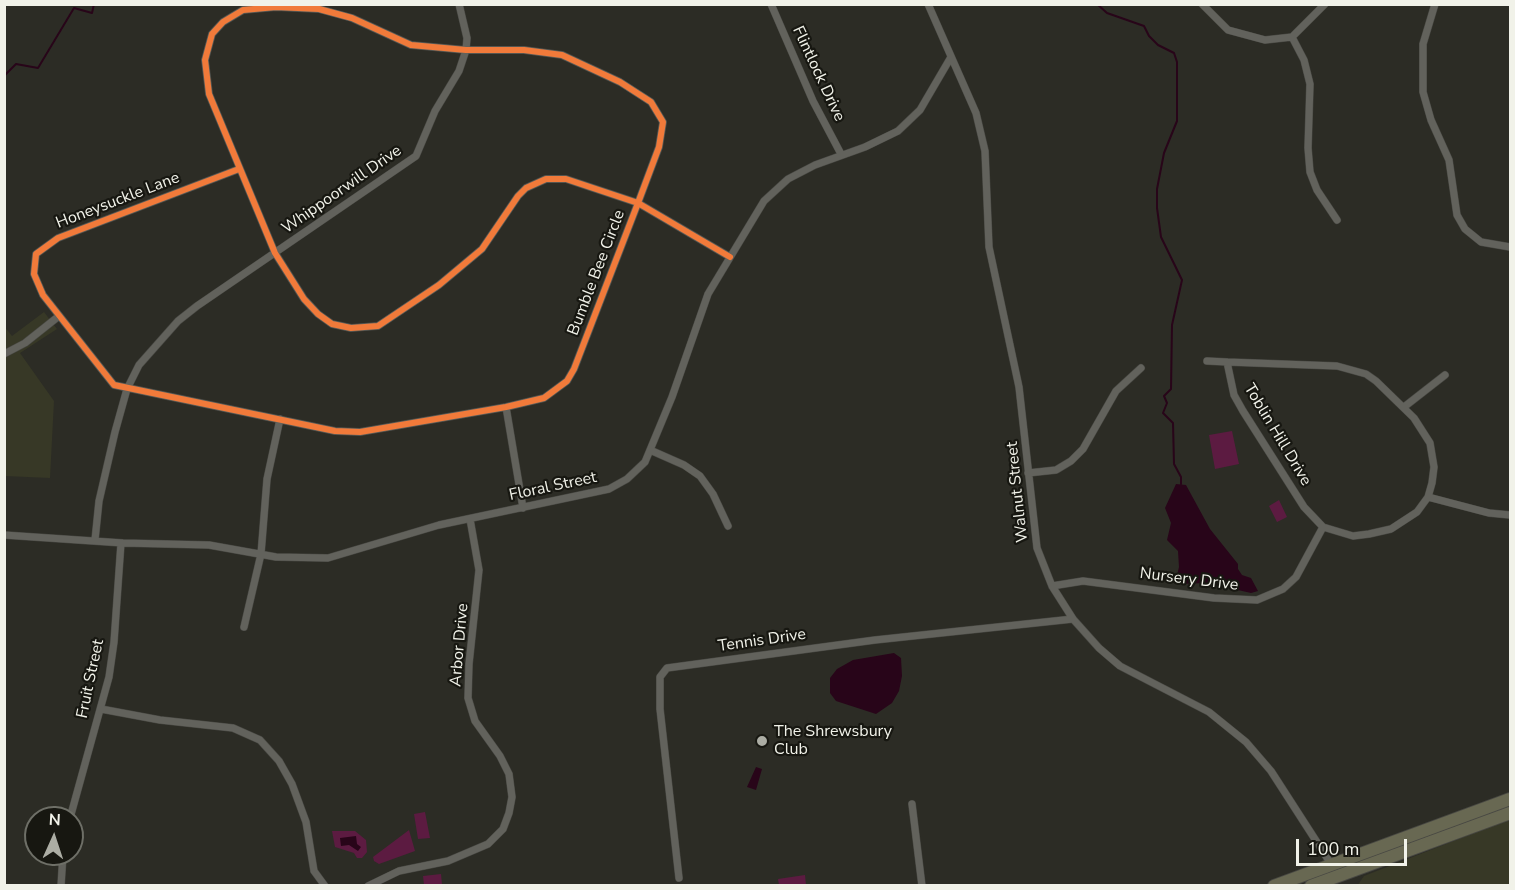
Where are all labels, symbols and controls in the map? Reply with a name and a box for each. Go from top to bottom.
street label: Flintlock Drive [788,23,848,125]
street label: Whippoorwill Drive [278,141,406,239]
street label: Honeysuckle Lane [54,169,182,233]
street label: Bumble Bee Circle [564,208,630,338]
street label: Toblin Hill Drive [1239,380,1315,490]
street label: Walnut Street [1003,441,1033,543]
street label: Floral Street [508,468,598,506]
street label: Nursery Drive [1139,564,1239,596]
street label: Arbor Drive [447,603,473,687]
street label: Tennis Drive [717,625,807,657]
street label: Fruit Street [73,638,109,720]
place label: The Shrewsbury Club [774,722,892,760]
marker: The Shrewsbury Club [755,734,769,748]
north arrow [24,806,84,866]
text: N [48,809,61,831]
scale bar [1299,827,1410,865]
text: 100 m [1307,837,1359,861]

